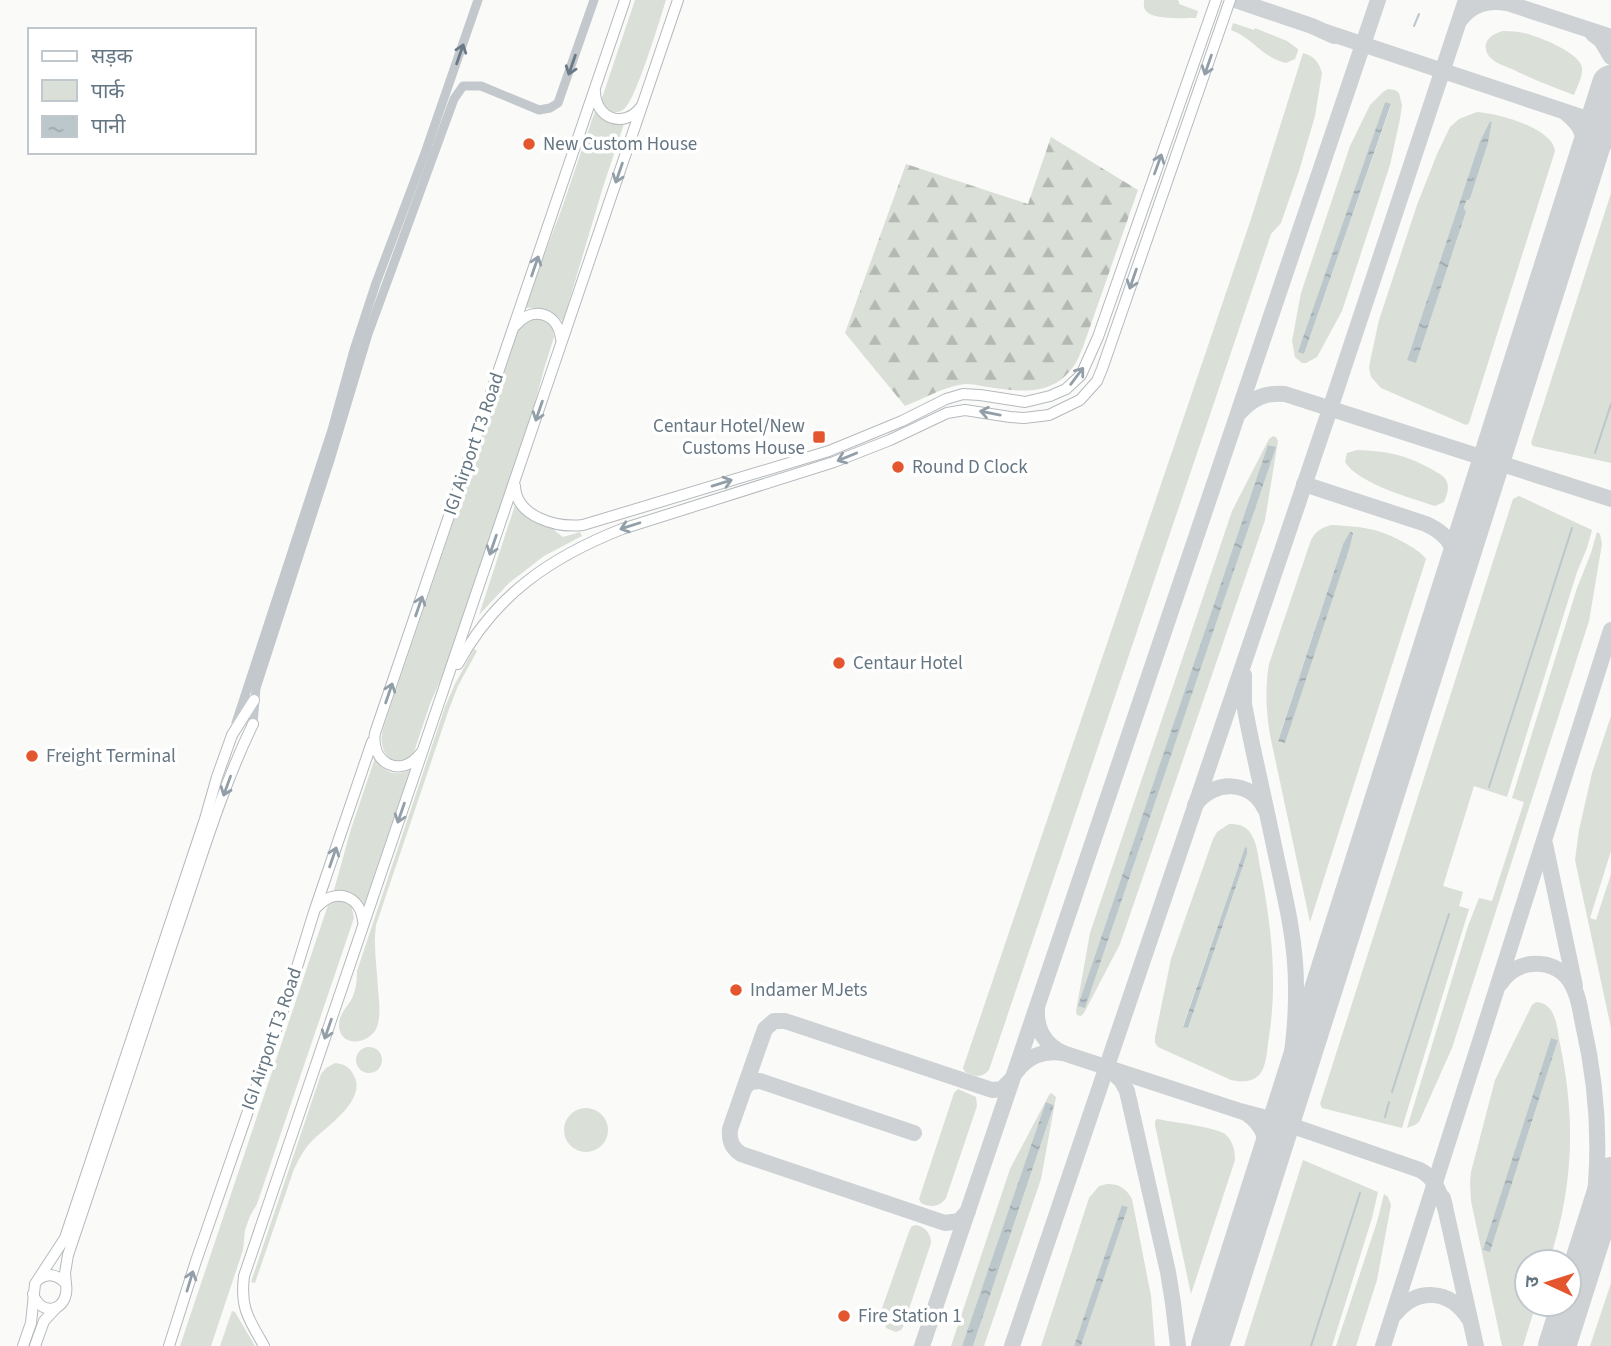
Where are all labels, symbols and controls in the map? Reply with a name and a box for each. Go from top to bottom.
legend [28,28,256,154]
text: सड़क [91,41,133,71]
one-way arrow [455,44,467,66]
one-way arrow [565,53,577,75]
one-way arrow [1201,53,1213,75]
text: पार्क [91,76,125,106]
text: पानी [91,111,126,141]
place label: New Custom House [543,131,697,158]
marker: New Custom House [521,136,537,152]
one-way arrow [1152,154,1165,175]
one-way arrow [612,162,625,184]
one-way arrow [530,255,542,277]
one-way arrow [1126,268,1138,290]
one-way arrow [1070,367,1085,386]
street label: IGI Airport T3 Road [437,369,511,519]
one-way arrow [531,399,544,421]
one-way arrow [979,406,1002,419]
place label: Centaur Hotel/New Customs House [653,413,805,462]
marker: Centaur Hotel/New Customs House [811,429,827,445]
one-way arrow [836,452,858,465]
place label: Round D Clock [912,454,1028,481]
marker: Round D Clock [890,459,906,475]
one-way arrow [711,476,733,489]
one-way arrow [619,521,641,534]
one-way arrow [486,533,498,555]
one-way arrow [414,595,426,617]
place label: Centaur Hotel [853,650,963,677]
marker: Centaur Hotel [831,655,847,671]
one-way arrow [384,682,396,704]
place label: Freight Terminal [46,743,176,770]
marker: Freight Terminal [24,748,40,764]
one-way arrow [219,775,232,797]
one-way arrow [394,802,406,824]
one-way arrow [328,846,340,868]
street label: IGI Airport T3 Road [235,964,309,1114]
place label: Indamer MJets [750,977,867,1004]
marker: Indamer MJets [728,982,744,998]
one-way arrow [321,1017,333,1039]
north arrow [1513,1248,1583,1318]
one-way arrow [184,1270,197,1292]
text: उ [1519,1275,1546,1288]
place label: Fire Station 1 [858,1303,962,1330]
marker: Fire Station 1 [836,1308,852,1324]

